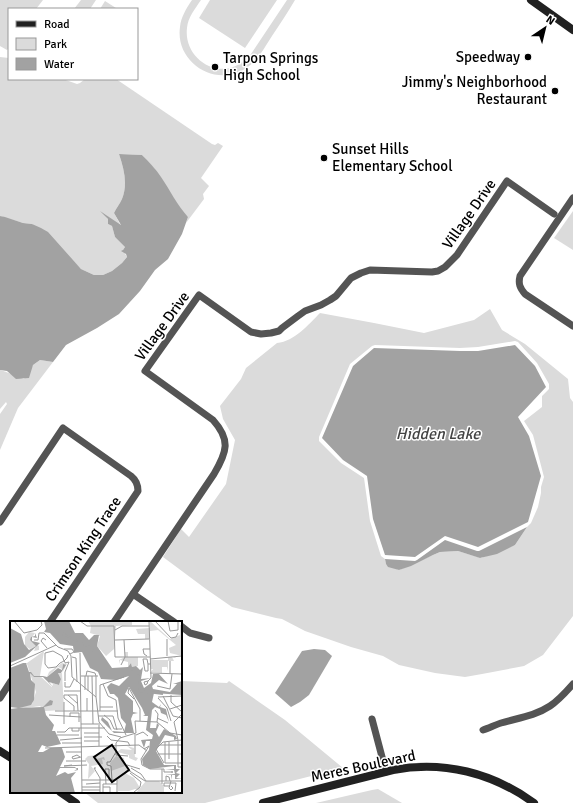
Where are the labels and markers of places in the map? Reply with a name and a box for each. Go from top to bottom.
place label: Speedway [456,48,520,66]
place label: Tarpon Springs High School [223,49,319,84]
marker: Speedway [523,52,533,62]
marker: Tarpon Springs High School [210,62,220,72]
place label: Jimmy's Neighborhood Restaurant [402,73,547,108]
marker: Jimmy's Neighborhood Restaurant [550,86,560,96]
place label: Sunset Hills Elementary School [332,140,453,175]
marker: Sunset Hills Elementary School [319,153,329,163]

